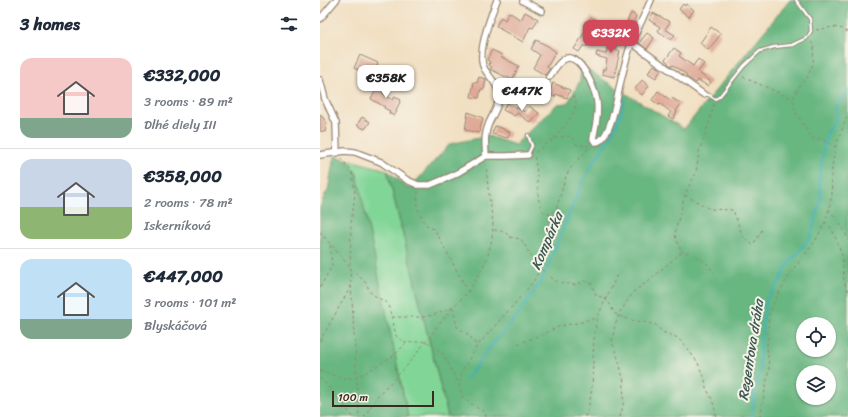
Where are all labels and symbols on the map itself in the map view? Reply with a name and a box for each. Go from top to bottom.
pin: €332K [583,20,639,54]
pin: €358K [358,65,414,99]
pin: €447K [494,78,550,112]
water label: Kompárka [524,206,571,274]
water label: Regentova dráha [731,296,772,402]
scale bar [332,389,434,408]

